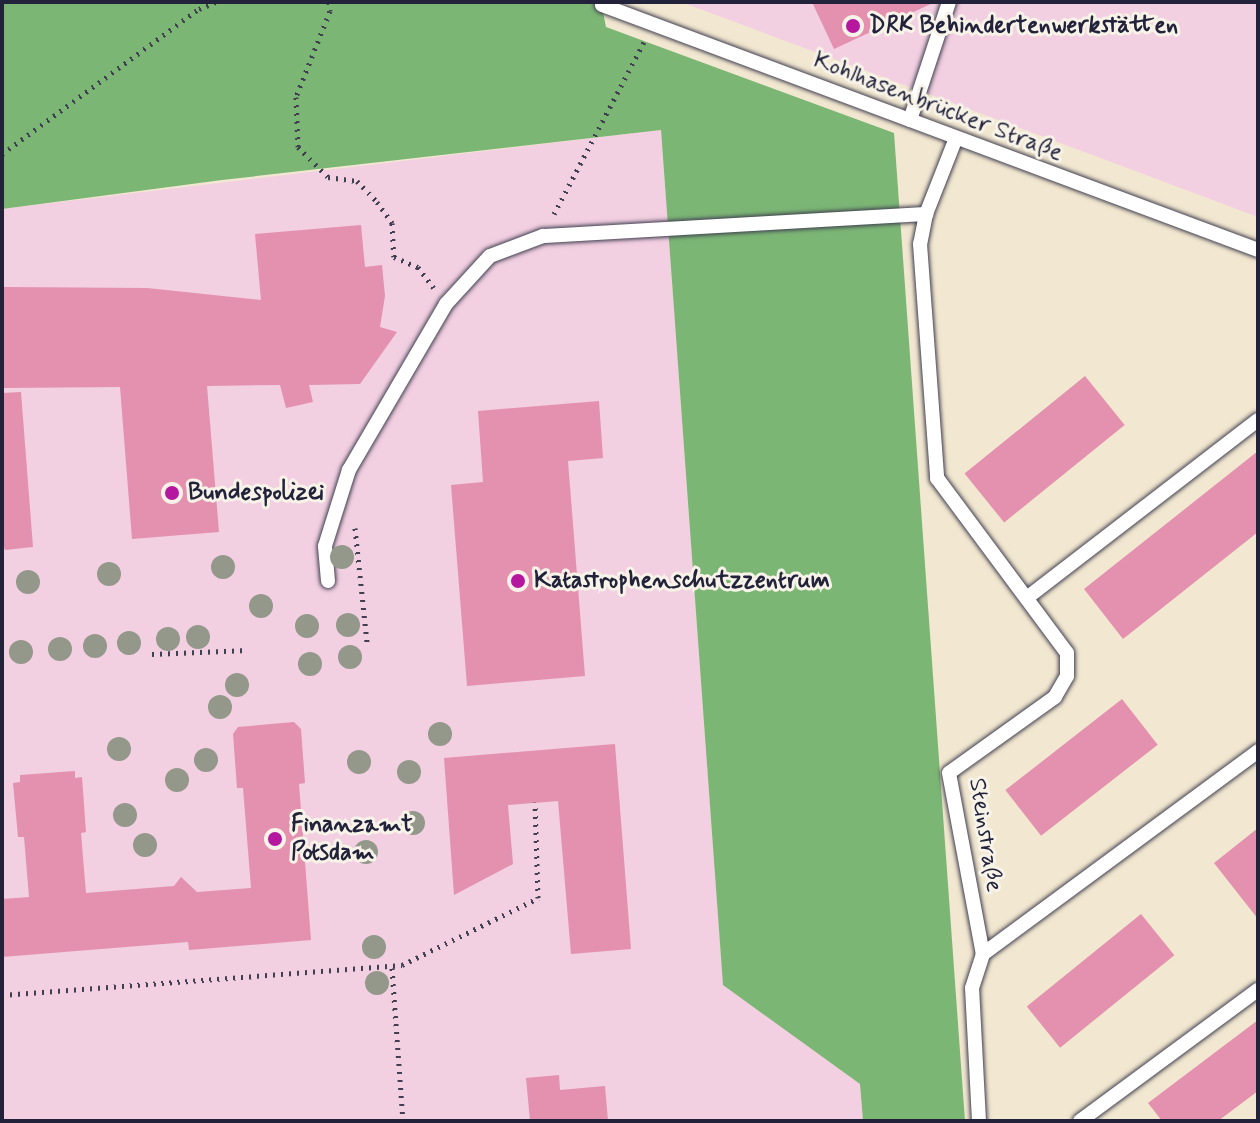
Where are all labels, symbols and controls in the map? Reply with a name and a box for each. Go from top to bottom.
place label: DRK Behindertenwerkstätten [869,12,1178,40]
marker: DRK Behindertenwerkstätten [844,17,862,35]
street label: Kohlhasenbrücker Straße [809,46,1067,168]
place label: Bundespolizei [188,479,324,507]
marker: Bundespolizei [163,484,181,502]
place label: Katastrophenschutzzentrum [534,567,830,595]
marker: Katastrophenschutzzentrum [509,572,527,590]
street label: Steinstraße [962,776,1008,894]
place label: Finanzamt Potsdam [291,811,413,867]
marker: Finanzamt Potsdam [266,830,284,848]

